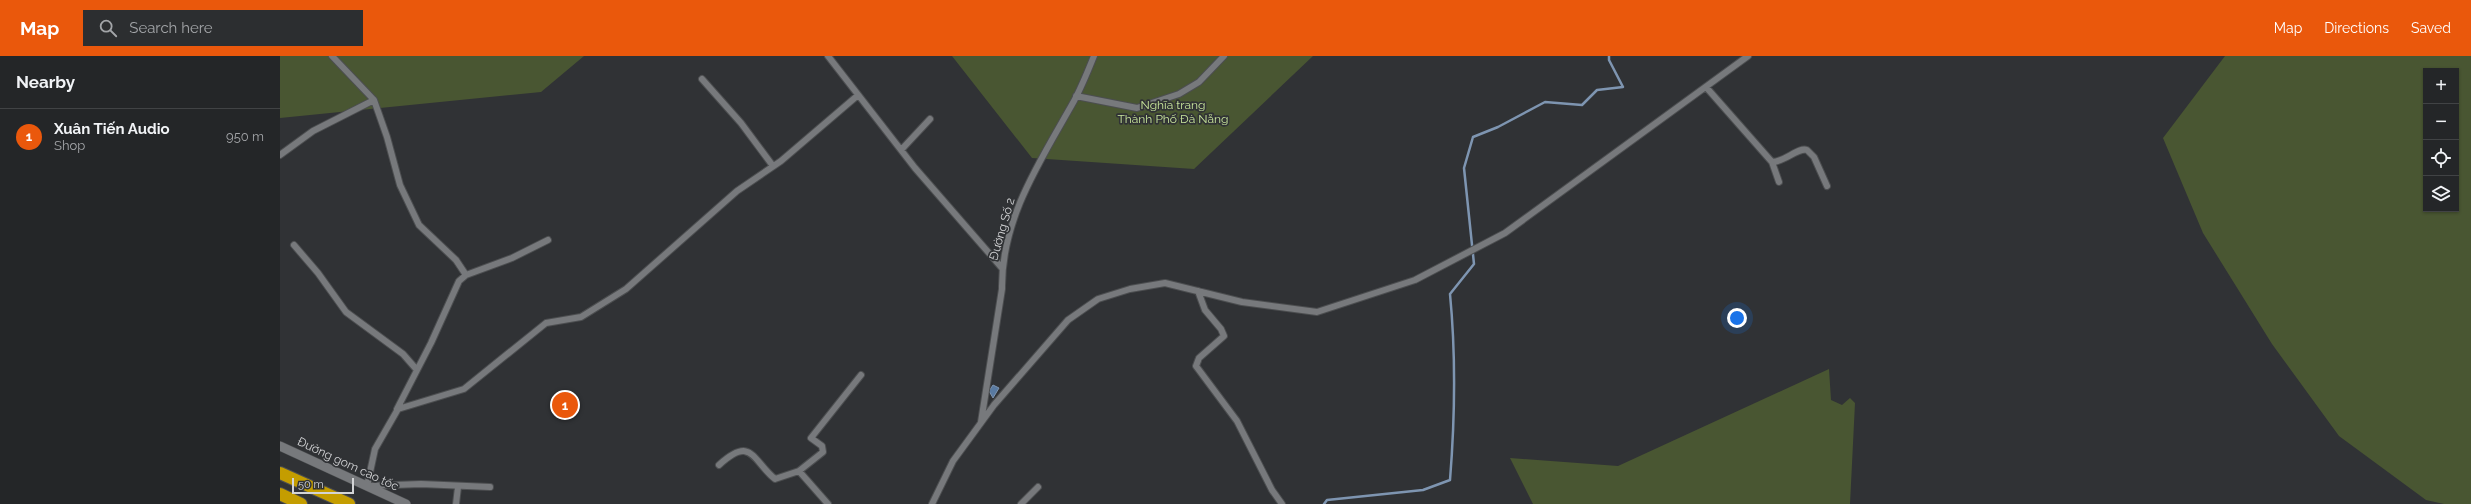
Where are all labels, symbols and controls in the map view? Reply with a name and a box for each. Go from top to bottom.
search box [83,10,363,46]
text: Map [20,17,59,39]
icon: search [97,17,119,39]
text: Search here [129,19,213,37]
text: Map [2274,20,2302,36]
text: Directions [2324,20,2389,36]
text: Saved [2411,20,2451,36]
map controls [2423,68,2459,212]
button: + [2423,68,2459,104]
text: Nearby [16,72,75,92]
park label: Nghĩa trang Thành Phố Đà Nẵng [1118,98,1229,126]
button: − [2423,104,2459,140]
text: Xuân Tiến Audio [54,120,170,138]
text: 1 [26,129,32,144]
text: 950 m [226,129,264,144]
text: Shop [54,138,85,153]
button: locate [2423,140,2459,176]
button: layers [2423,176,2459,212]
street label: Đường Số 2 [986,196,1018,262]
your location [1727,308,1747,328]
pin: 1 [552,390,578,420]
street label: Đường gom cao tốc [295,434,401,494]
scale bar [292,476,354,495]
text: 50 m [298,478,324,491]

